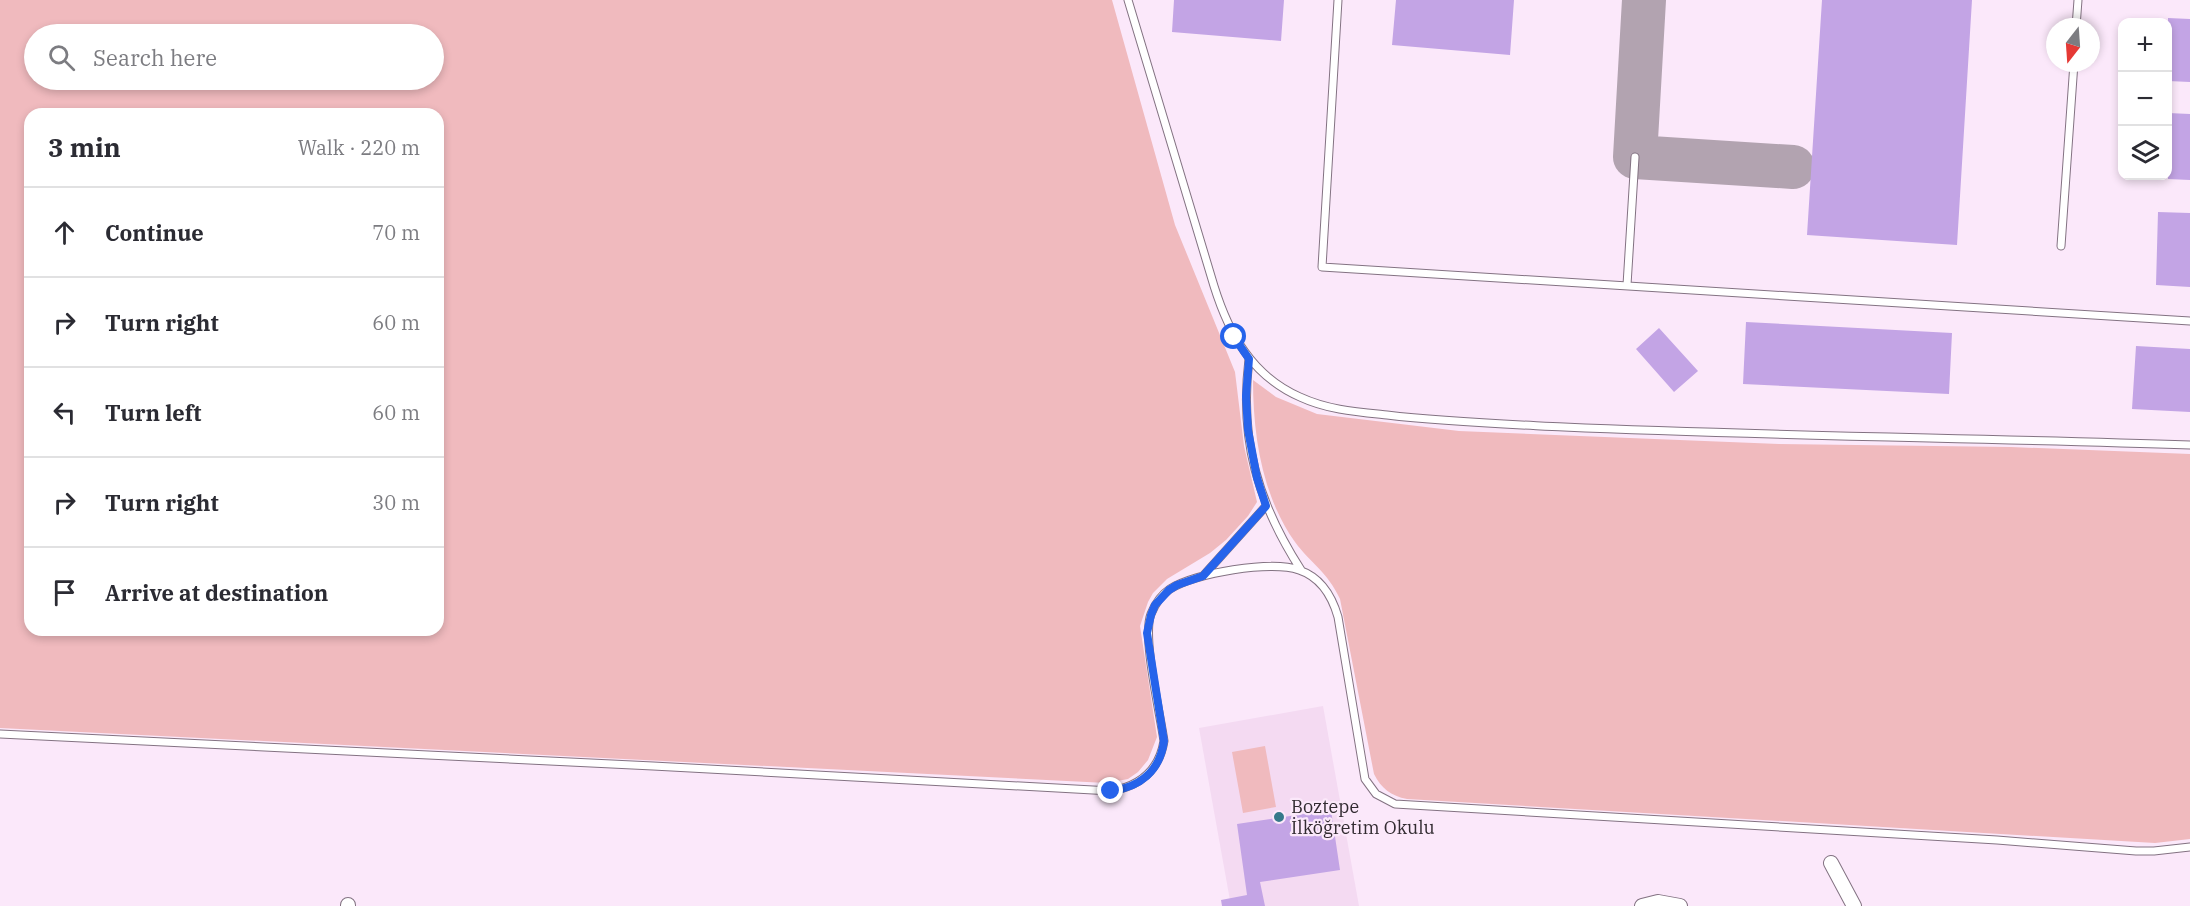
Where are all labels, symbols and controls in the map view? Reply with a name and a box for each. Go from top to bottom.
north arrow [2046,18,2100,72]
map controls [2118,18,2172,180]
button: + [2118,18,2172,72]
search box [24,24,444,90]
icon: search [45,41,78,74]
text: Search here [93,43,217,72]
button: − [2118,72,2172,126]
button: layers [2118,126,2172,180]
text: 3 min [48,130,121,164]
text: Walk · 220 m [298,134,420,161]
icon: ahead [48,216,81,249]
text: Continue [105,218,204,247]
text: 70 m [372,219,420,246]
icon: right [48,306,81,339]
text: Turn right [105,308,219,337]
text: 60 m [372,309,420,336]
route start [1220,323,1246,349]
icon: left [48,396,81,429]
text: Turn left [105,398,201,427]
text: 60 m [372,399,420,426]
icon: right [48,486,81,519]
text: Turn right [105,488,219,517]
text: 30 m [372,489,420,516]
icon: arrive [48,576,81,609]
text: Arrive at destination [105,578,328,607]
route end [1097,777,1123,803]
place label: Boztepe İlköğretim Okulu [1291,795,1435,839]
marker: Boztepe İlköğretim Okulu [1272,810,1286,824]

